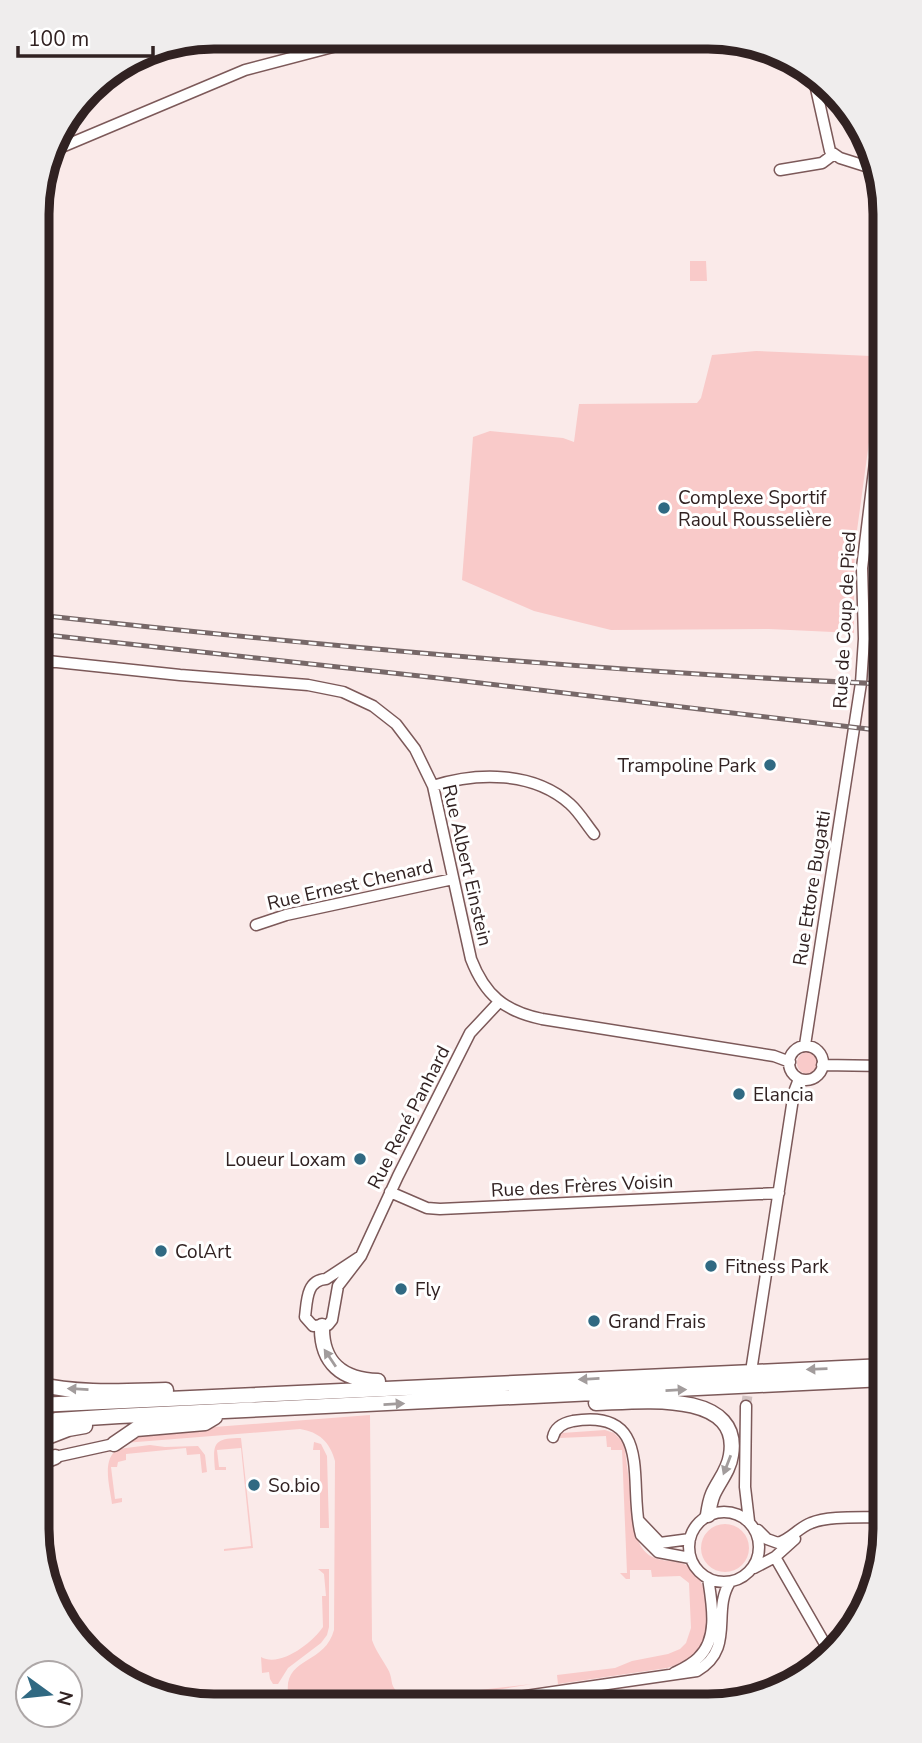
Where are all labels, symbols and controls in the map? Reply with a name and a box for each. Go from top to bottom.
scale bar [18,14,152,58]
text: 100 m [28,25,89,53]
place label: Complexe Sportif Raoul Rousselière [678,485,832,533]
marker: Complexe Sportif Raoul Rousselière [656,500,672,516]
street label: Rue de Coup de Pied [827,531,863,709]
place label: Trampoline Park [618,753,756,779]
marker: Trampoline Park [762,757,778,773]
street label: Rue Albert Einstein [436,782,498,949]
street label: Rue Ettore Bugatti [787,809,837,968]
street label: Rue Ernest Chenard [264,853,436,917]
street label: Rue René Panhard [361,1041,456,1194]
place label: Elancia [753,1082,814,1108]
marker: Elancia [731,1086,747,1102]
place label: Loueur Loxam [225,1147,346,1173]
marker: Loueur Loxam [352,1151,368,1167]
street label: Rue des Frères Voisin [490,1168,674,1204]
place label: ColArt [175,1239,231,1265]
marker: ColArt [153,1243,169,1259]
place label: Fitness Park [725,1254,829,1280]
marker: Fitness Park [703,1258,719,1274]
place label: Fly [415,1277,441,1303]
marker: Fly [393,1281,409,1297]
place label: Grand Frais [608,1309,706,1335]
marker: Grand Frais [586,1313,602,1329]
one-way arrow [324,1348,337,1368]
one-way arrow [805,1364,827,1375]
one-way arrow [578,1374,600,1385]
one-way arrow [67,1384,89,1395]
one-way arrow [666,1384,688,1395]
one-way arrow [384,1399,406,1410]
one-way arrow [722,1455,733,1476]
place label: So.bio [268,1473,320,1499]
marker: So.bio [246,1477,262,1493]
north arrow [14,1659,84,1729]
text: N [50,1688,79,1708]

